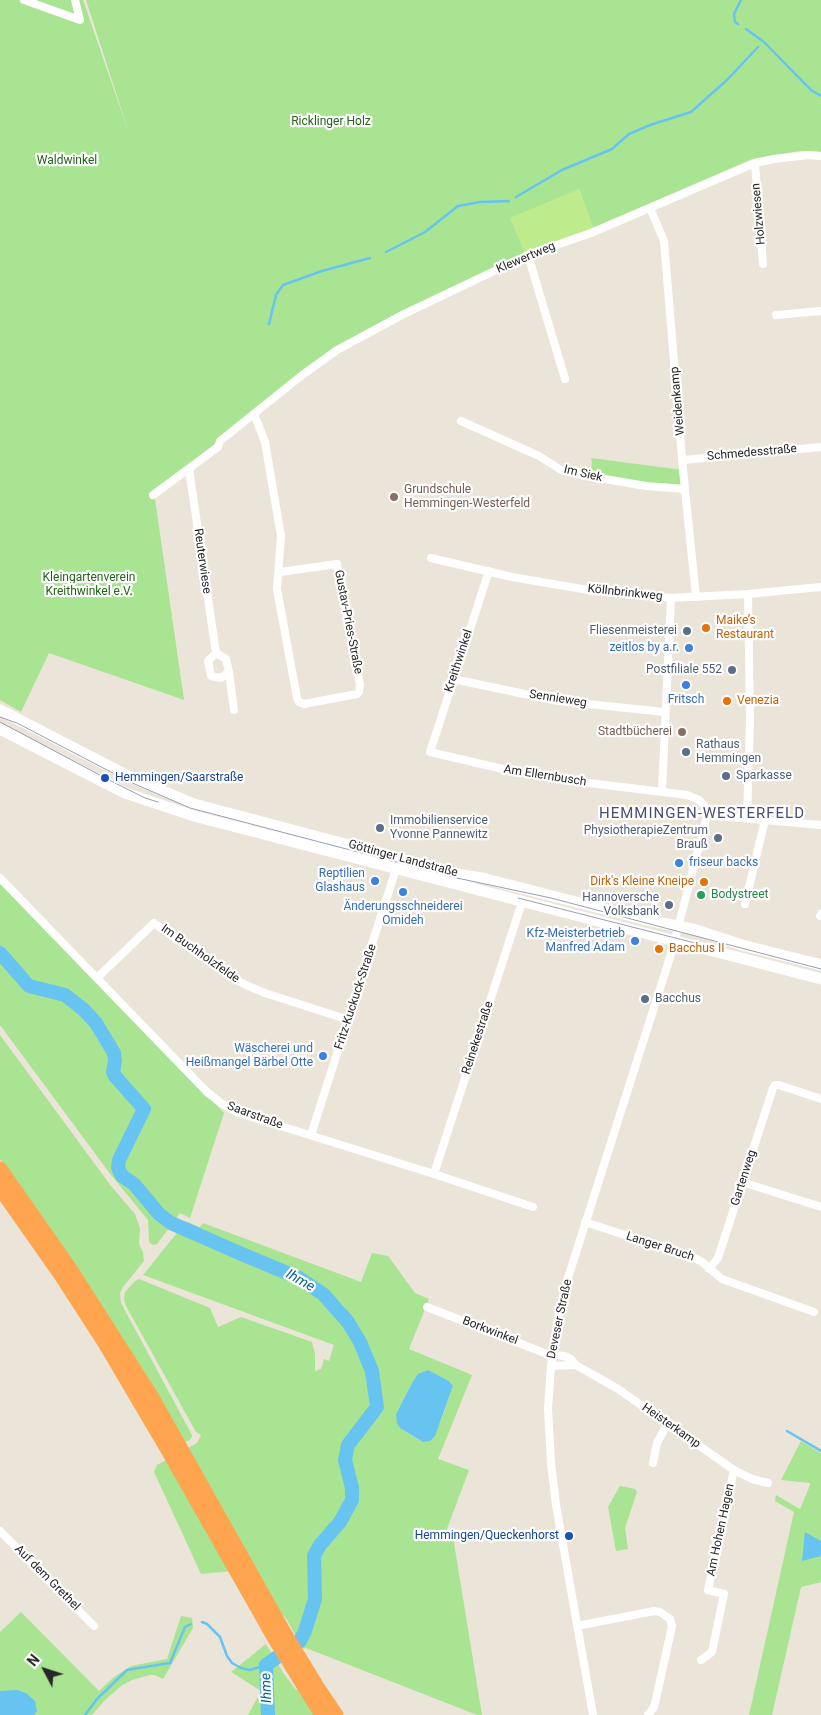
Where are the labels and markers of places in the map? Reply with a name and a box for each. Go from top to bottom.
place label: Grundschule Hemmingen-Westerfeld [404,483,530,511]
marker: Grundschule Hemmingen-Westerfeld [388,491,400,503]
place label: Maike’s Restaurant [716,614,774,642]
marker: Maike’s Restaurant [700,622,712,634]
place label: Fliesenmeisterei [589,624,677,638]
marker: Fliesenmeisterei [681,625,693,637]
place label: zeitlos by a.r. [609,641,679,655]
marker: zeitlos by a.r. [683,642,695,654]
place label: Postfiliale 552 [646,663,722,677]
marker: Postfiliale 552 [726,664,738,676]
marker: Fritsch [680,679,692,691]
place label: Fritsch [668,693,704,707]
place label: Venezia [737,694,779,708]
marker: Venezia [721,695,733,707]
place label: Stadtbücherei [598,725,672,739]
marker: Stadtbücherei [676,726,688,738]
place label: Rathaus Hemmingen [696,738,761,766]
marker: Rathaus Hemmingen [680,746,692,758]
place label: Sparkasse [736,769,792,783]
marker: Sparkasse [720,770,732,782]
place label: Hemmingen/Saarstraße [115,771,243,785]
marker: Hemmingen/Saarstraße [99,772,111,784]
place label: Immobilienservice Yvonne Pannewitz [390,814,488,842]
marker: Immobilienservice Yvonne Pannewitz [374,822,386,834]
place label: PhysiotherapieZentrum Brauß [584,824,708,852]
marker: PhysiotherapieZentrum Brauß [712,832,724,844]
place label: friseur backs [689,856,758,870]
marker: friseur backs [673,857,685,869]
place label: Reptilien Glashaus [315,867,365,895]
marker: Reptilien Glashaus [369,875,381,887]
place label: Dirk's Kleine Kneipe [590,875,694,889]
marker: Dirk's Kleine Kneipe [698,876,710,888]
marker: Änderungsschneiderei Omideh [397,886,409,898]
place label: Bodystreet [711,888,768,902]
marker: Bodystreet [695,889,707,901]
place label: Hannoversche Volksbank [582,891,659,919]
marker: Hannoversche Volksbank [663,899,675,911]
place label: Änderungsschneiderei Omideh [343,900,463,928]
place label: Kfz-Meisterbetrieb Manfred Adam [527,927,625,955]
marker: Kfz-Meisterbetrieb Manfred Adam [629,935,641,947]
place label: Bacchus II [669,942,724,956]
marker: Bacchus II [653,943,665,955]
place label: Bacchus [655,992,701,1006]
marker: Bacchus [639,993,651,1005]
place label: Wäscherei und Heißmangel Bärbel Otte [186,1042,313,1070]
marker: Wäscherei und Heißmangel Bärbel Otte [317,1050,329,1062]
place label: Hemmingen/Queckenhorst [415,1529,559,1543]
marker: Hemmingen/Queckenhorst [563,1530,575,1542]

